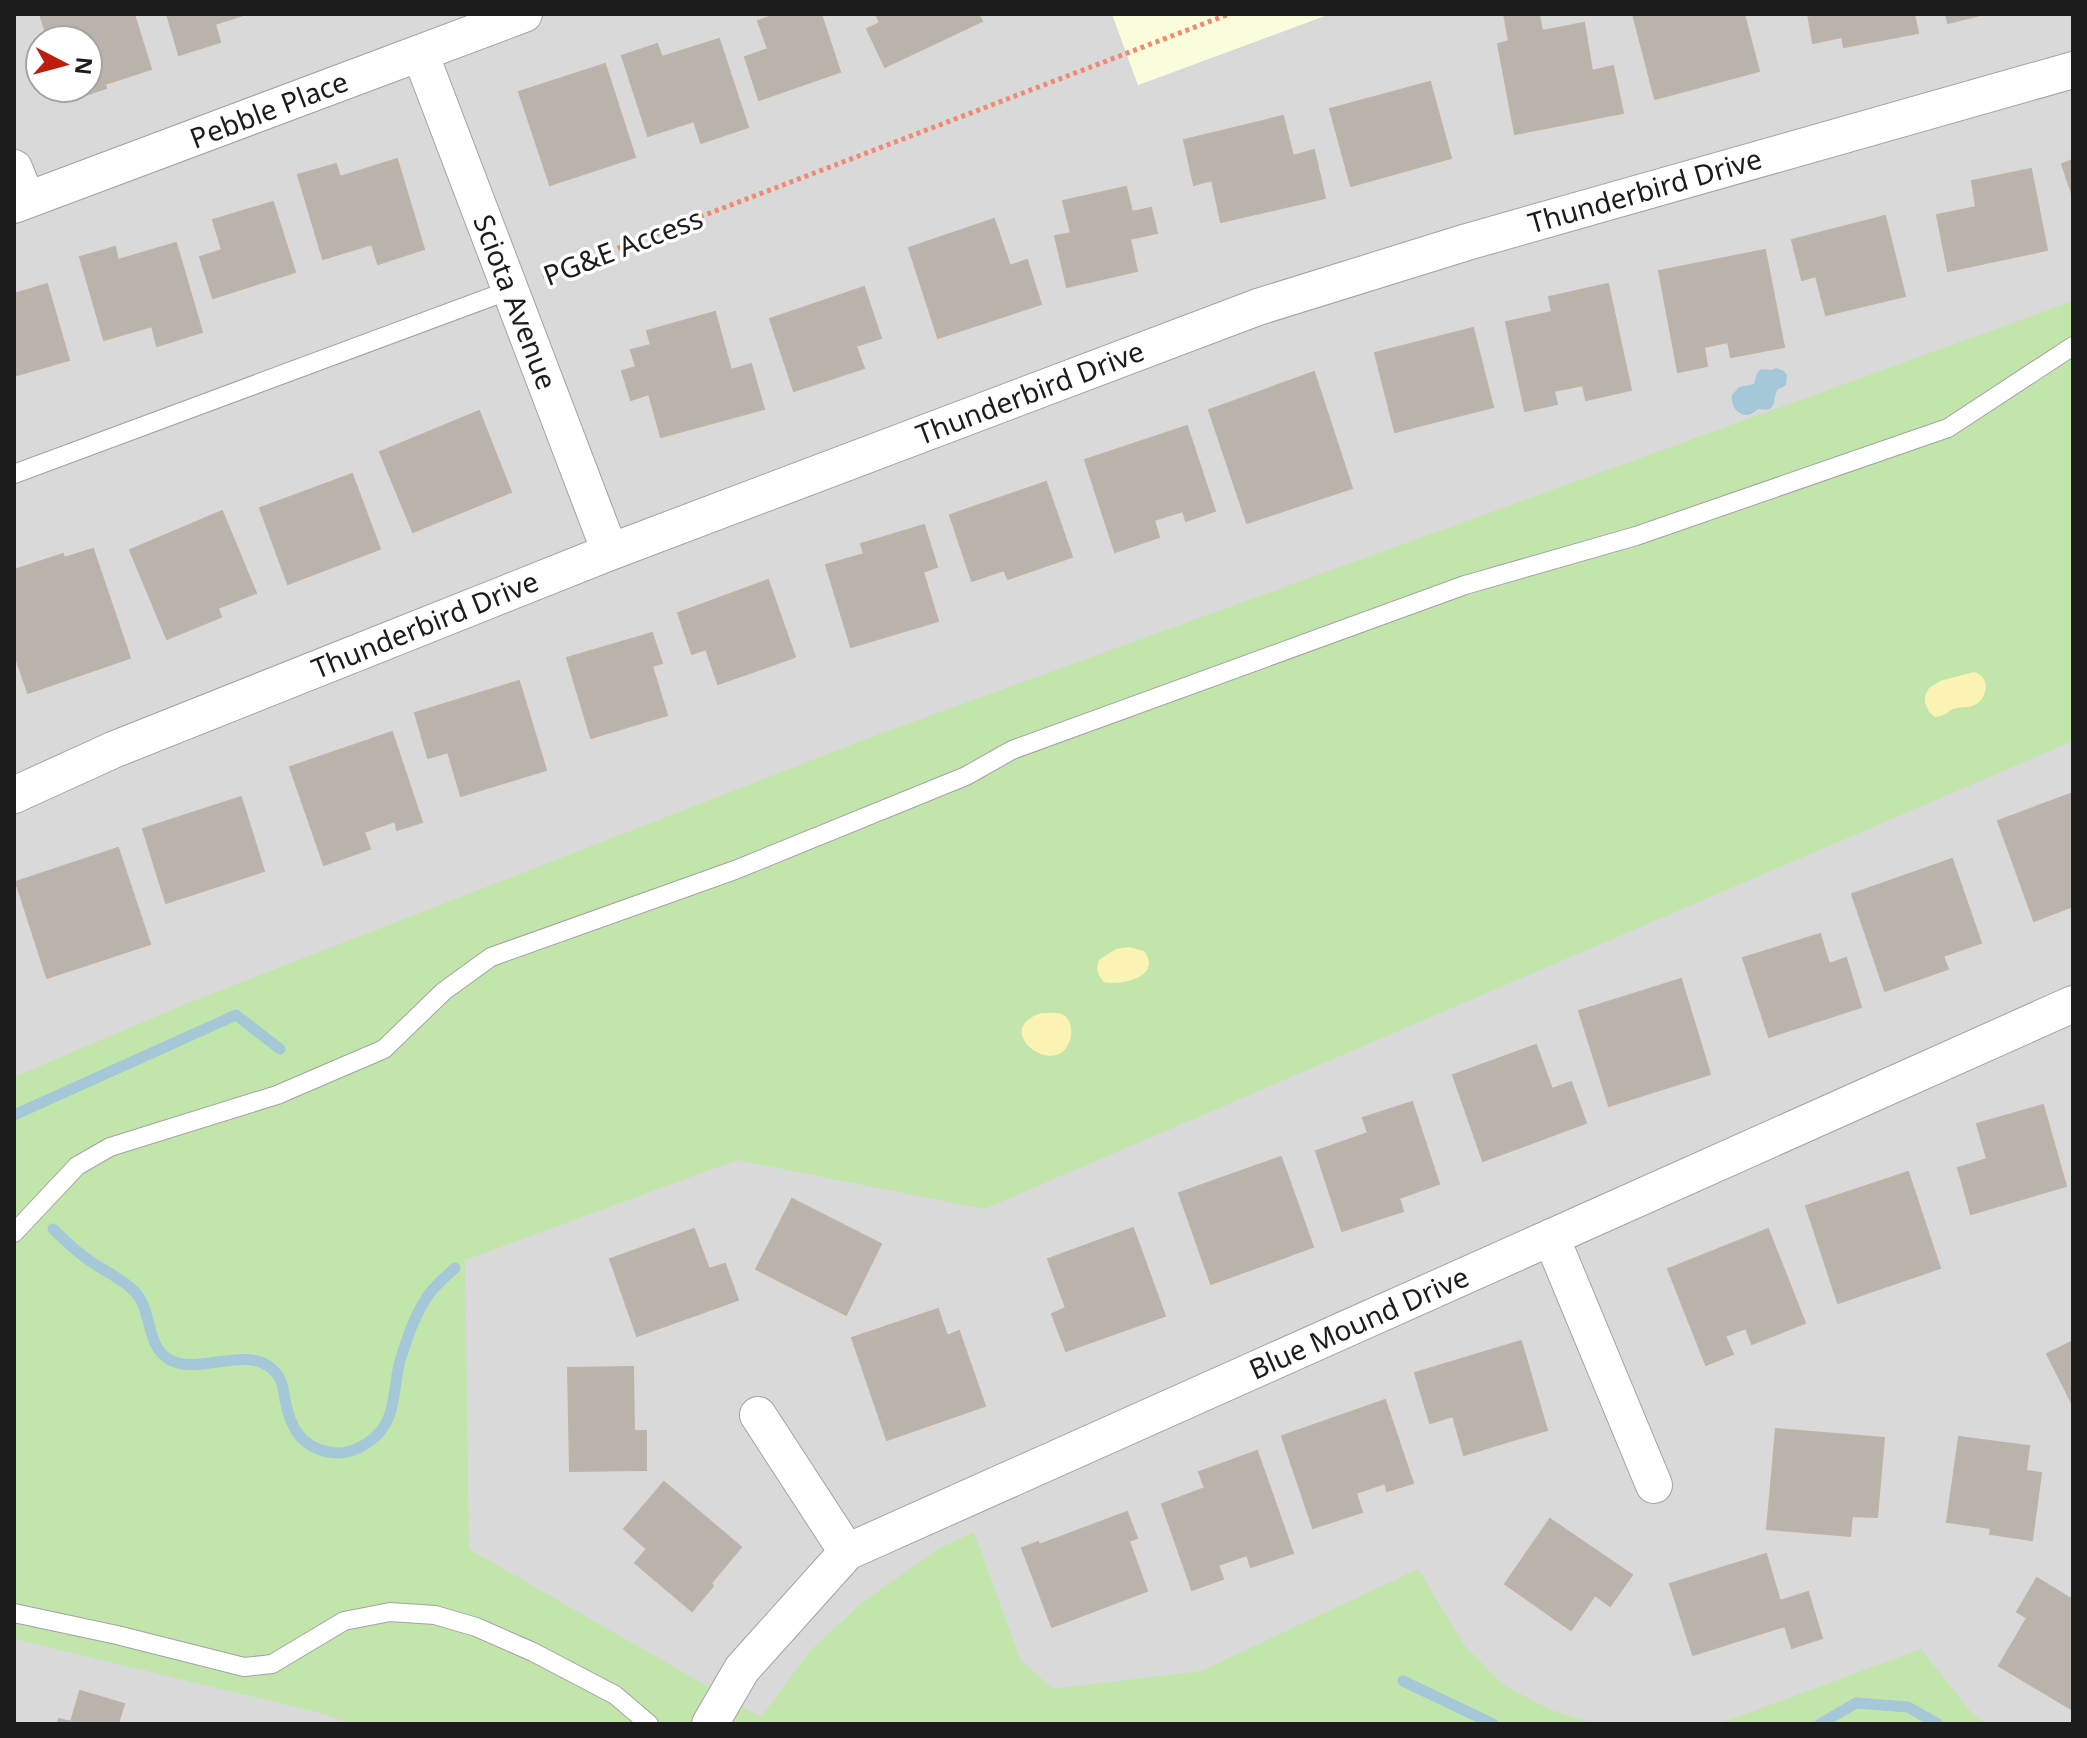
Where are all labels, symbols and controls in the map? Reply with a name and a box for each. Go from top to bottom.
north arrow [24,24,104,104]
text: N [69,56,101,77]
street label: Pebble Place [184,61,353,157]
street label: Thunderbird Drive [1524,139,1766,242]
street label: PG&E Access [537,198,708,294]
street label: Sciota Avenue [465,209,567,395]
street label: Thunderbird Drive [910,331,1149,453]
street label: Thunderbird Drive [306,561,544,687]
street label: Blue Mound Drive [1243,1257,1474,1388]

